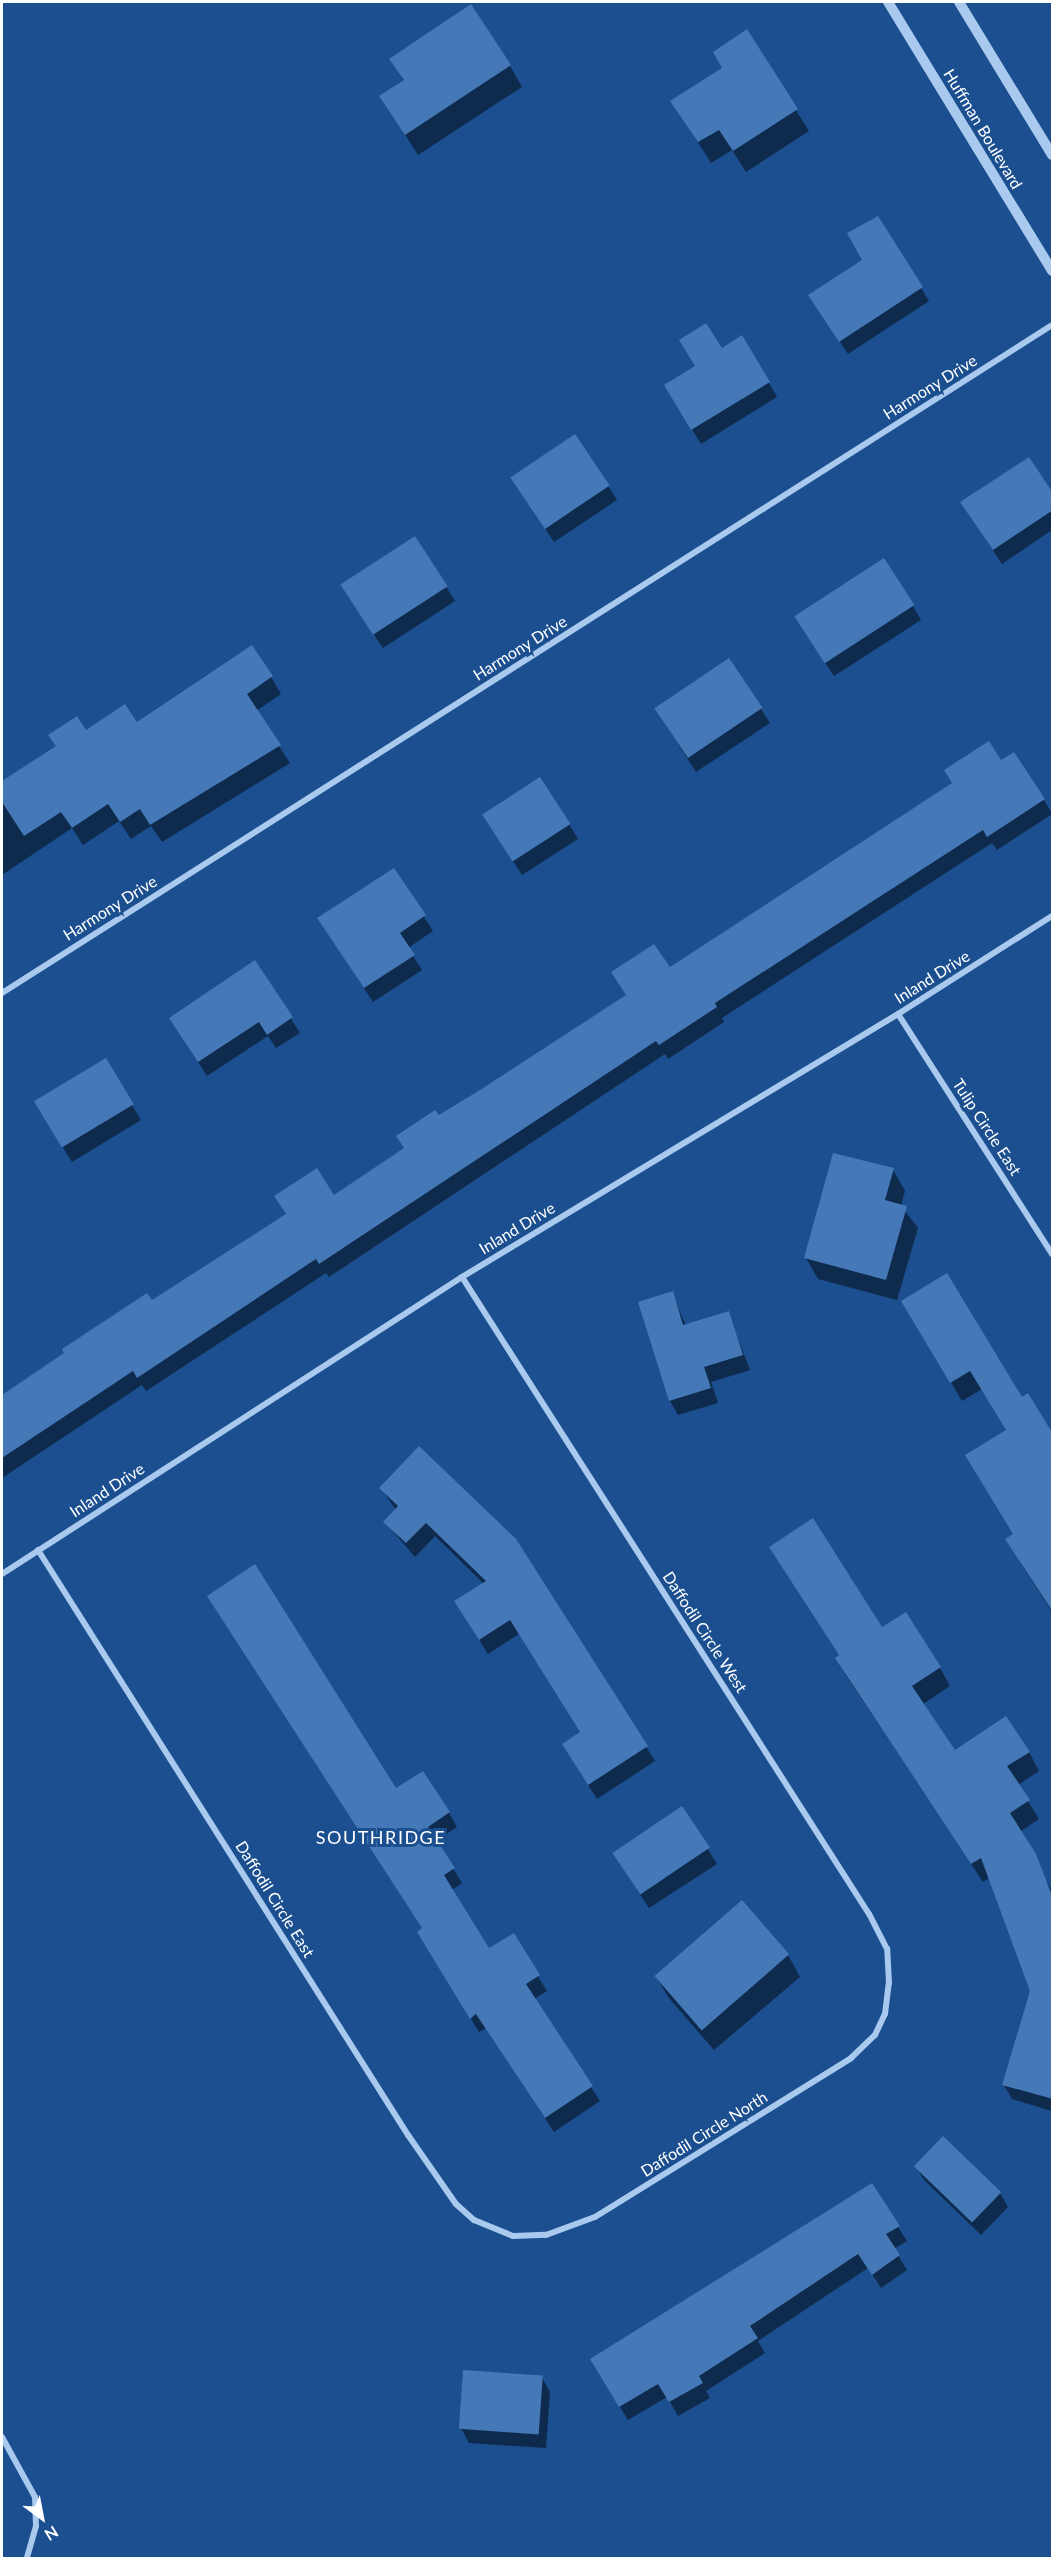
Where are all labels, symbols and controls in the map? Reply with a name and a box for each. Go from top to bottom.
street label: Huffman Boulevard [940,66,1026,192]
street label: Harmony Drive [879,350,981,424]
street label: Harmony Drive [469,611,571,685]
street label: Harmony Drive [59,871,161,945]
street label: Inland Drive [891,946,973,1008]
street label: Tulip Circle East [949,1075,1025,1179]
street label: Inland Drive [476,1198,558,1258]
street label: Inland Drive [66,1459,148,1521]
street label: Daffodil Circle West [659,1568,751,1696]
district label: SOUTHRIDGE [316,1826,446,1848]
street label: Daffodil Circle East [231,1837,319,1961]
street label: Daffodil Circle North [637,2087,771,2181]
north arrow [12,2488,72,2548]
text: N [42,2522,62,2545]

